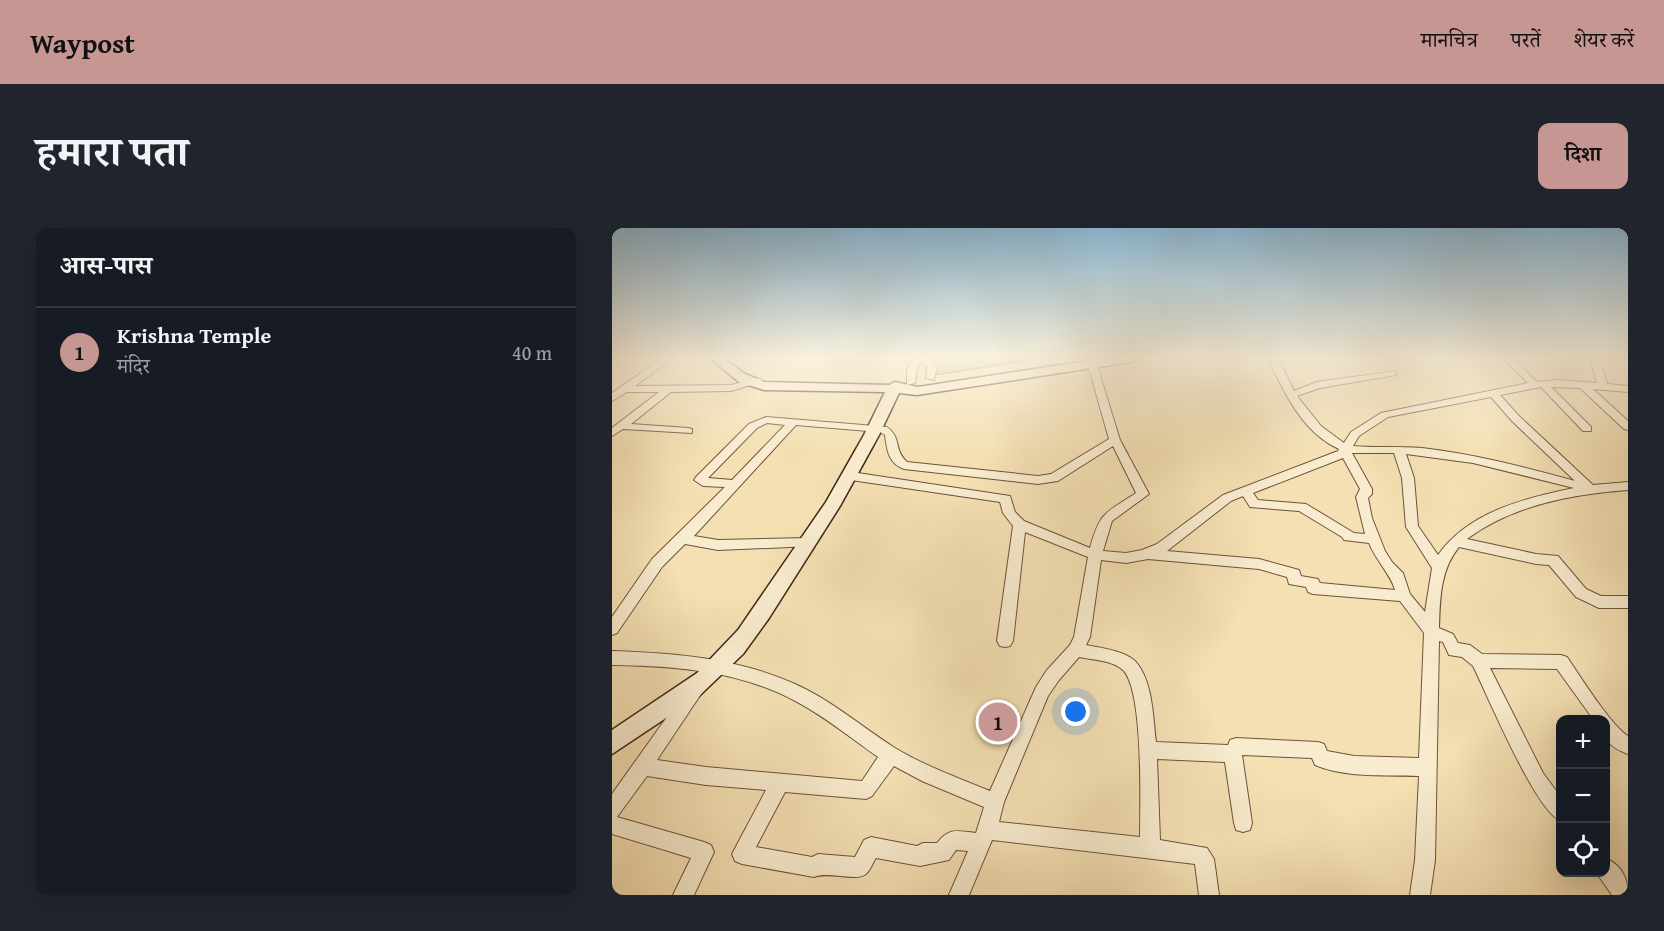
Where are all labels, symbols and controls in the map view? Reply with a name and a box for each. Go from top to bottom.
text: Waypost [30,22,135,63]
text: मानचित्र [1421,24,1478,55]
text: परतें [1511,24,1541,55]
text: शेयर करें [1574,24,1634,55]
text: हमारा पता [36,120,188,181]
button: दिशा [1538,123,1628,189]
text: आस-पास [60,245,152,284]
text: Krishna Temple [117,319,271,351]
text: 1 [74,338,85,367]
text: 40 m [512,338,552,367]
text: मंदिर [117,351,150,380]
your location [1061,697,1090,726]
pin: 1 [978,700,1018,744]
map controls [1556,715,1610,877]
button: + [1556,715,1610,769]
button: − [1556,769,1610,823]
button: locate [1556,823,1610,877]

